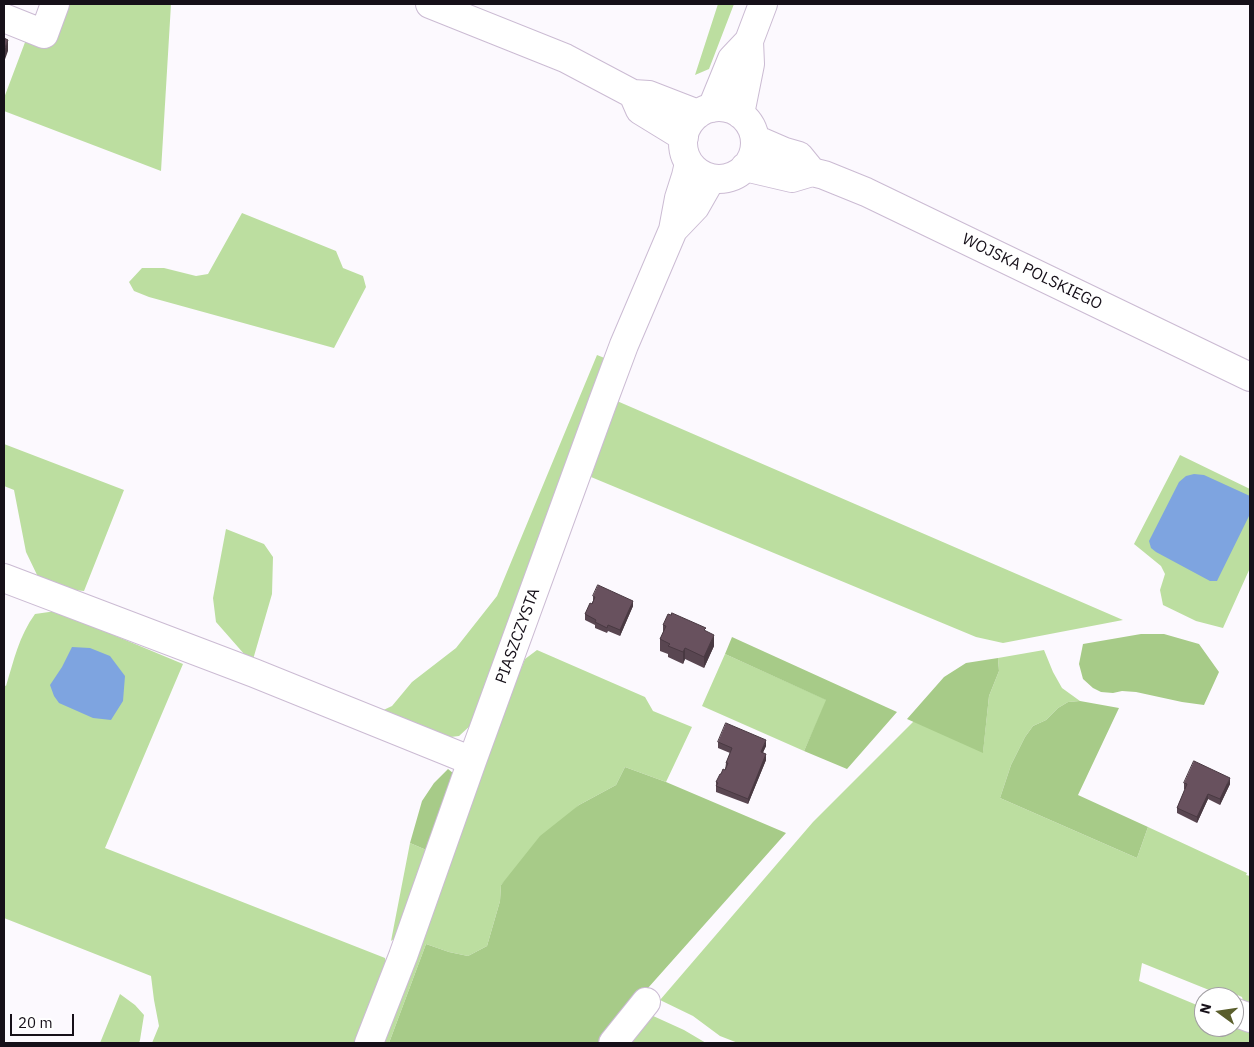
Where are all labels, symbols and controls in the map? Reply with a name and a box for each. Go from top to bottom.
street label: WOJSKA POLSKIEGO [959,230,1105,314]
street label: PIASZCZYSTA [492,585,544,687]
north arrow [1194,987,1244,1037]
text: N [1195,1002,1215,1016]
scale bar [12,1004,76,1036]
text: 20 m [18,1013,53,1032]

